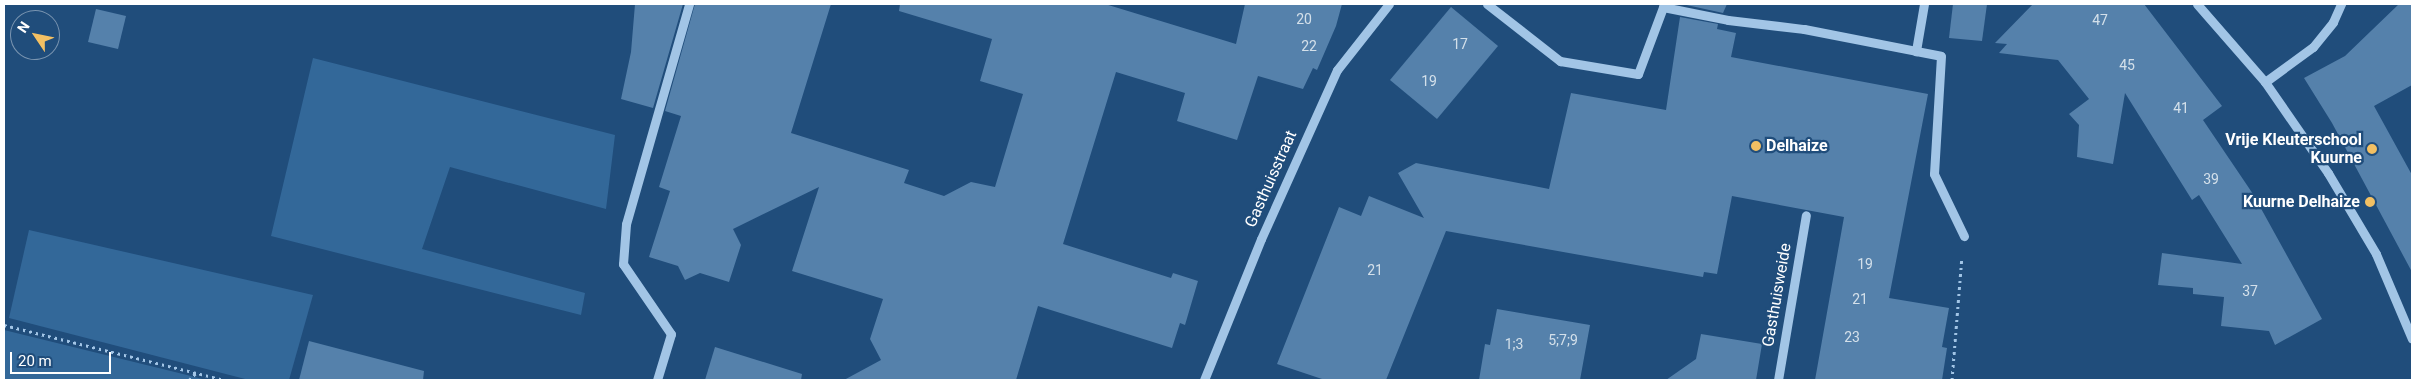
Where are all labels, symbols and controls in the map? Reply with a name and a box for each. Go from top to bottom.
north arrow [10,10,60,60]
house number: 20 [1296,11,1312,27]
house number: 47 [2092,12,2108,28]
text: N [14,19,33,36]
house number: 17 [1452,36,1468,52]
house number: 22 [1301,38,1317,54]
house number: 45 [2119,57,2135,73]
house number: 19 [1421,73,1437,89]
house number: 41 [2173,100,2189,116]
street label: Gasthuisstraat [1241,128,1301,230]
place label: Vrije Kleuterschool Kuurne [2225,130,2362,168]
place label: Delhaize [1766,136,1828,156]
marker: Delhaize [1750,140,1762,152]
marker: Vrije Kleuterschool Kuurne [2366,143,2378,155]
house number: 39 [2203,171,2219,187]
place label: Kuurne Delhaize [2243,192,2360,212]
marker: Kuurne Delhaize [2364,196,2376,208]
street label: Gasthuisweide [1758,242,1796,348]
house number: 19 [1857,256,1873,272]
house number: 21 [1367,262,1383,278]
house number: 37 [2242,283,2258,299]
house number: 21 [1852,291,1868,307]
house number: 23 [1844,329,1860,345]
house number: 5;7;9 [1548,332,1578,348]
house number: 1;3 [1505,336,1523,352]
scale bar [12,342,114,374]
text: 20 m [18,352,52,370]

